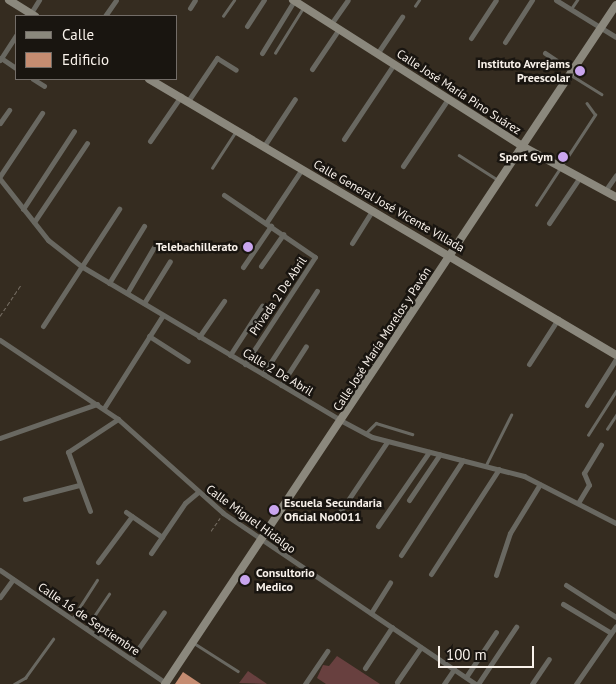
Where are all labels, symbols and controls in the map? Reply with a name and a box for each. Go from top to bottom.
legend [15,15,178,80]
text: Calle [62,25,94,44]
street label: Calle José María Pino Suárez [394,46,524,138]
text: Edificio [62,50,109,69]
place label: Instituto Avrejams Preescolar [477,57,570,85]
marker: Instituto Avrejams Preescolar [574,65,586,77]
place label: Sport Gym [499,150,553,164]
marker: Sport Gym [557,151,569,163]
street label: Calle General José Vicente Villada [311,157,467,255]
place label: Telebachillerato [156,240,238,254]
marker: Telebachillerato [242,241,254,253]
street label: Privada 2 De Abril [246,254,310,338]
street label: Calle José María Morelos y Pavón [330,264,434,414]
street label: Calle 2 De Abril [240,345,316,399]
street label: Calle Miguel Hidalgo [203,482,299,556]
place label: Escuela Secundaria Oficial No0011 [284,496,382,524]
marker: Escuela Secundaria Oficial No0011 [268,504,280,516]
place label: Consultorio Medico [256,566,315,594]
marker: Consultorio Medico [238,573,252,587]
street label: Calle 16 de Septiembre [35,580,143,658]
scale bar [441,636,537,668]
text: 100 m [446,645,487,664]

